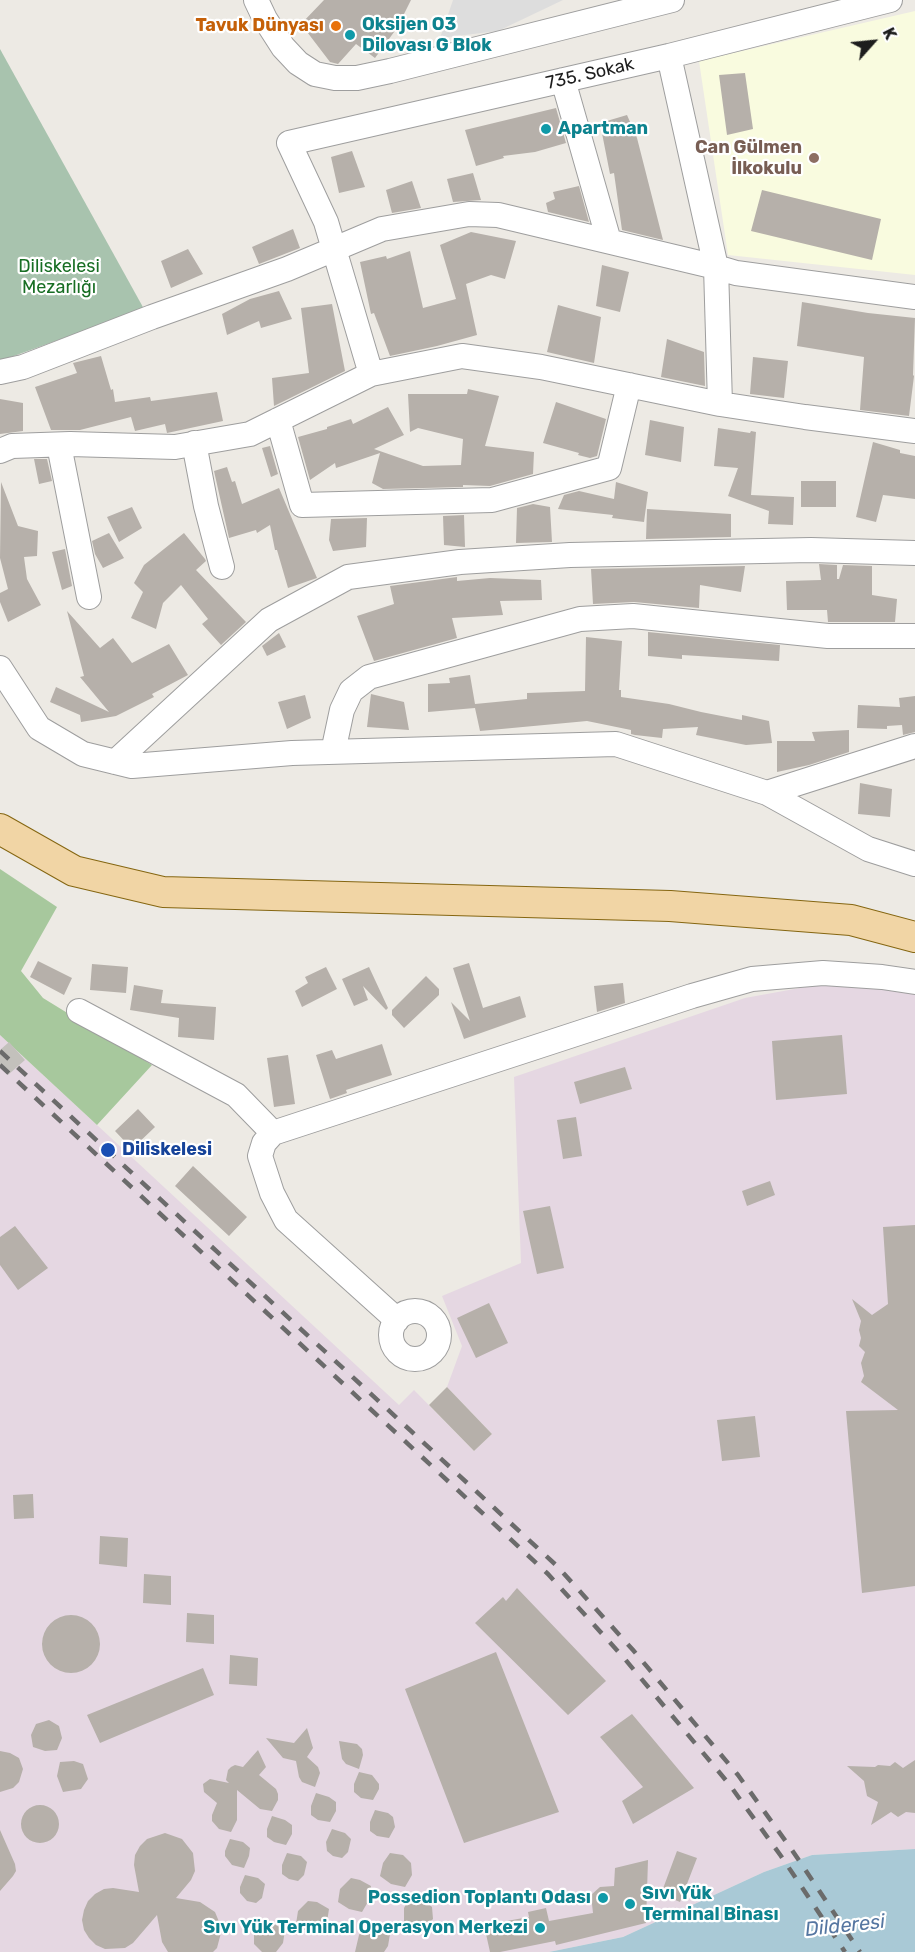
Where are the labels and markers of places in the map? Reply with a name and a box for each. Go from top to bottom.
place label: Oksijen O3 Dilovası G Blok [362,14,492,57]
place label: Tavuk Dünyası [196,15,324,37]
marker: Tavuk Dünyası [329,19,343,33]
marker: Oksijen O3 Dilovası G Blok [343,28,357,42]
place label: Apartman [558,118,648,140]
marker: Apartman [539,122,553,136]
place label: Can Gülmen İlkokulu [695,137,802,180]
marker: Can Gülmen İlkokulu [807,151,821,165]
place label: Diliskelesi [122,1139,212,1161]
marker: Diliskelesi [99,1141,117,1159]
place label: Sıvı Yük Terminal Binası [642,1883,779,1926]
place label: Possedion Toplantı Odası [368,1887,591,1909]
marker: Possedion Toplantı Odası [596,1891,610,1905]
marker: Sıvı Yük Terminal Binası [623,1897,637,1911]
place label: Sıvı Yük Terminal Operasyon Merkezi [203,1917,528,1939]
marker: Sıvı Yük Terminal Operasyon Merkezi [533,1921,547,1935]

